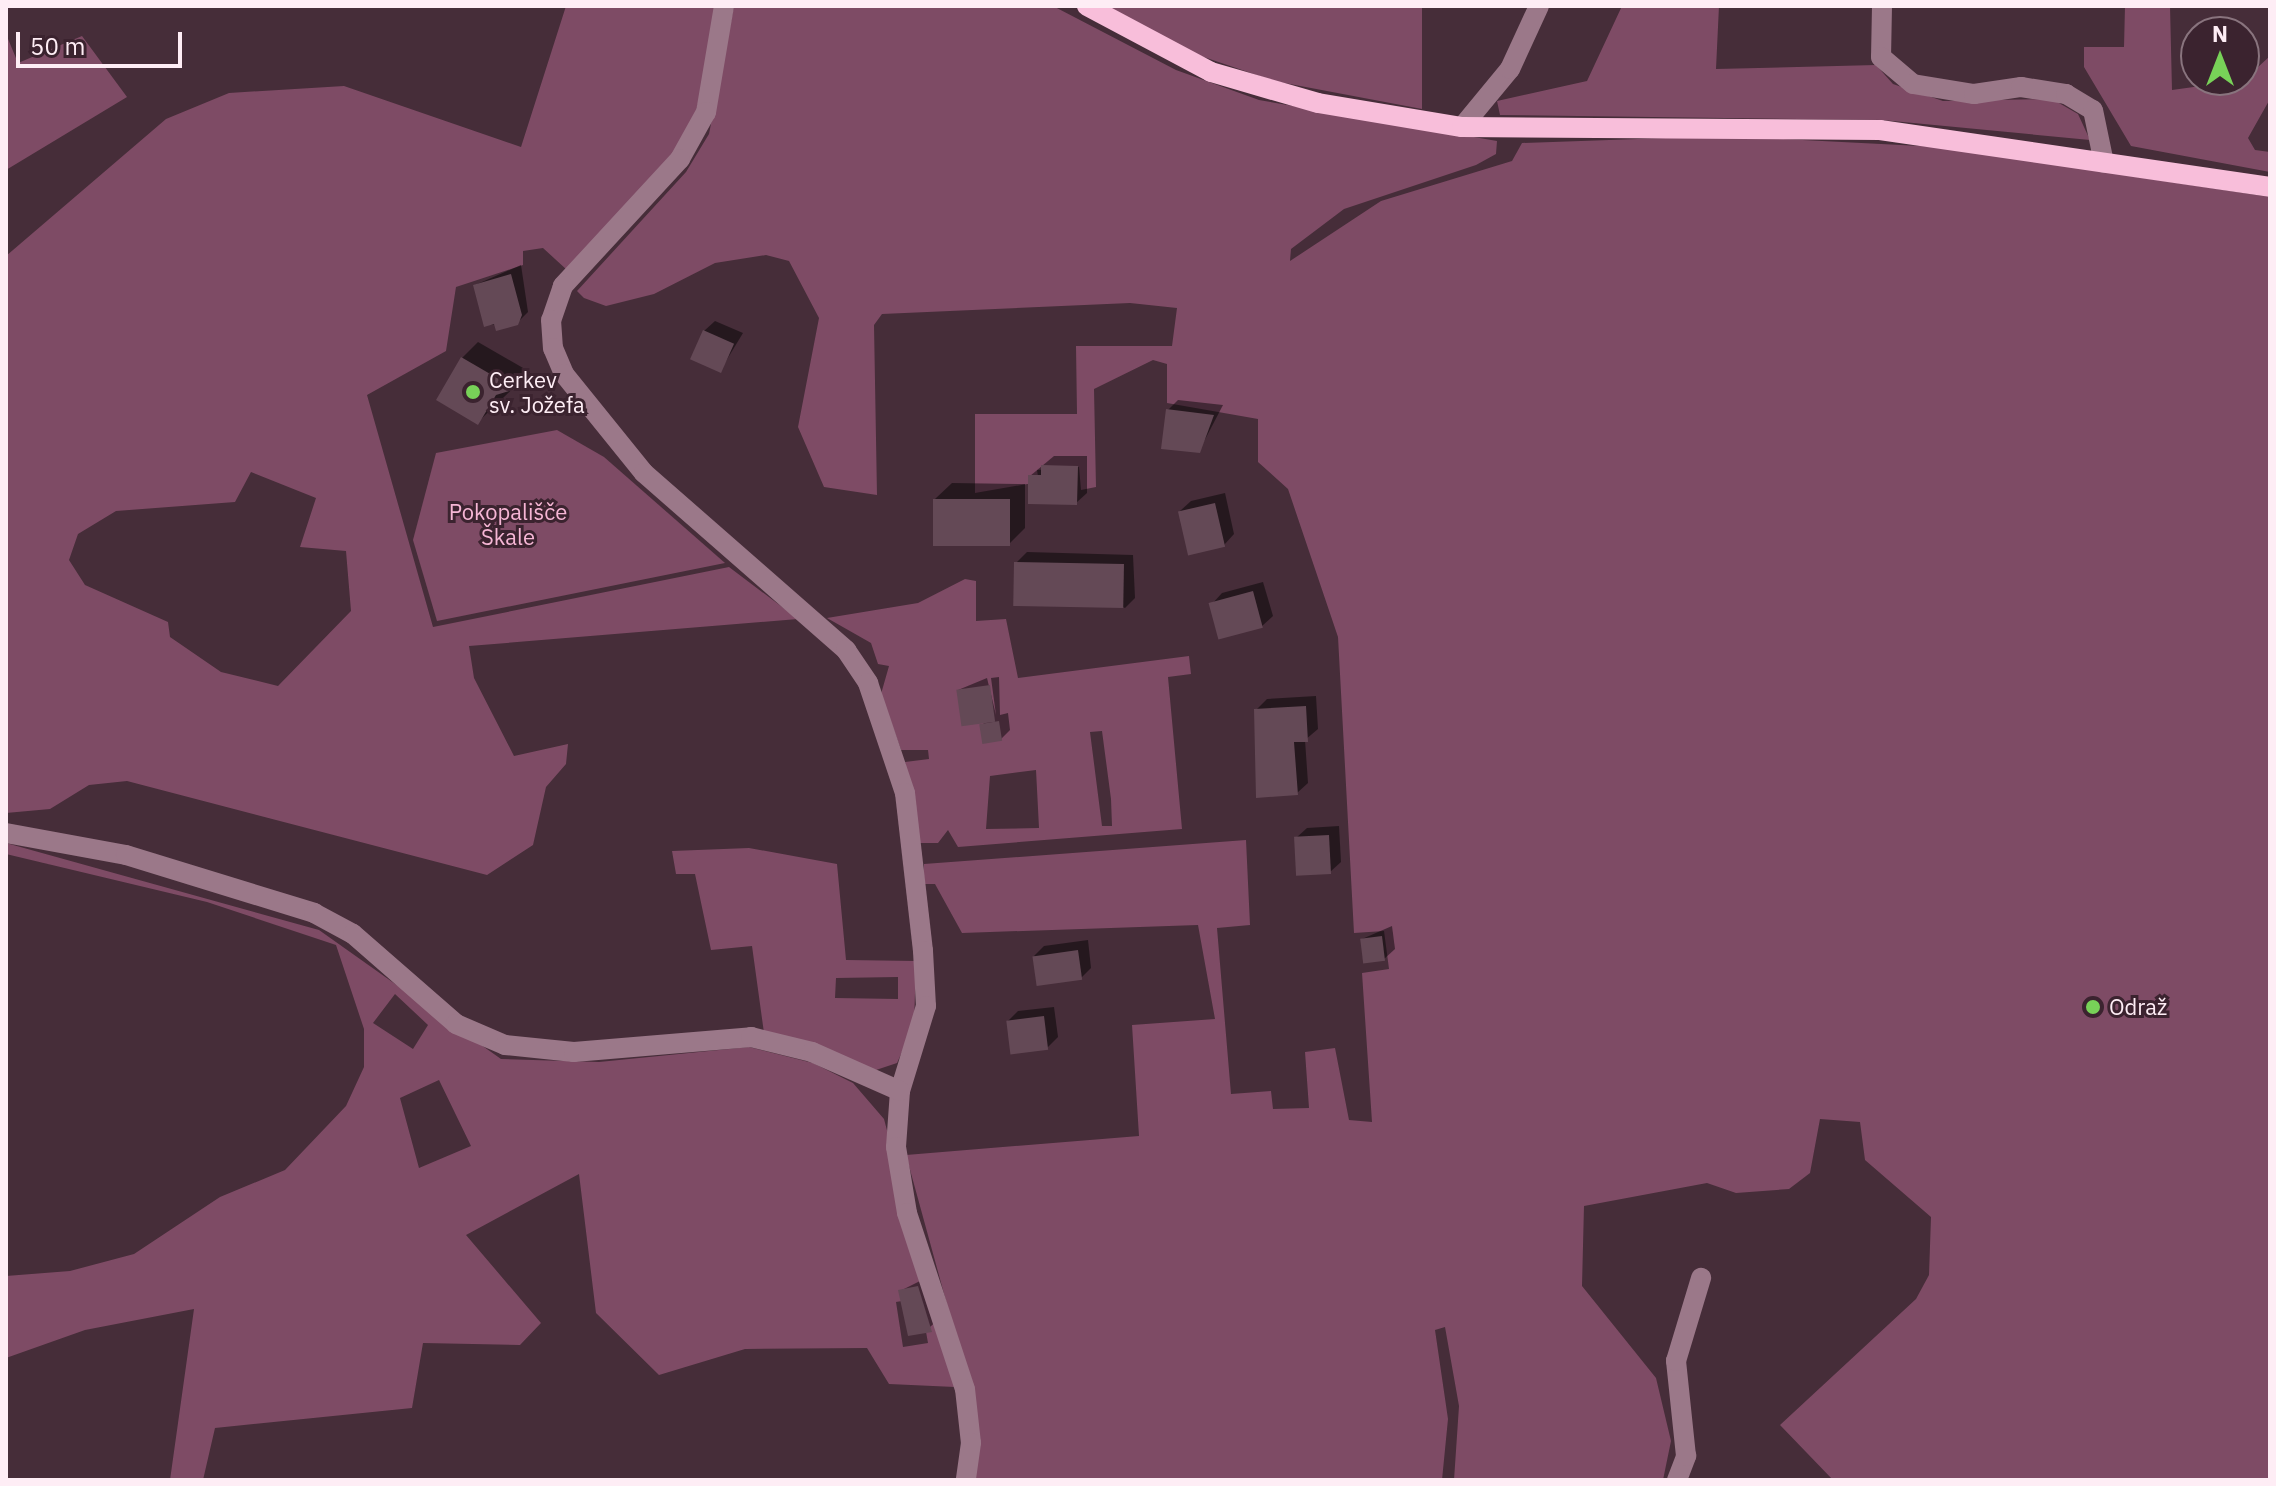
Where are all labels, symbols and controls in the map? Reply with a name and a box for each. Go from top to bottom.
scale bar [20,16,186,66]
north arrow [2180,16,2260,96]
text: N [2212,19,2228,48]
text: 50 m [30,30,85,62]
place label: Cerkev sv. Jožefa [489,366,585,418]
marker: Cerkev sv. Jožefa [464,383,482,401]
park label: Pokopališče Škale [449,498,567,550]
place label: Odraž [2109,994,2167,1020]
marker: Odraž [2084,998,2102,1016]

